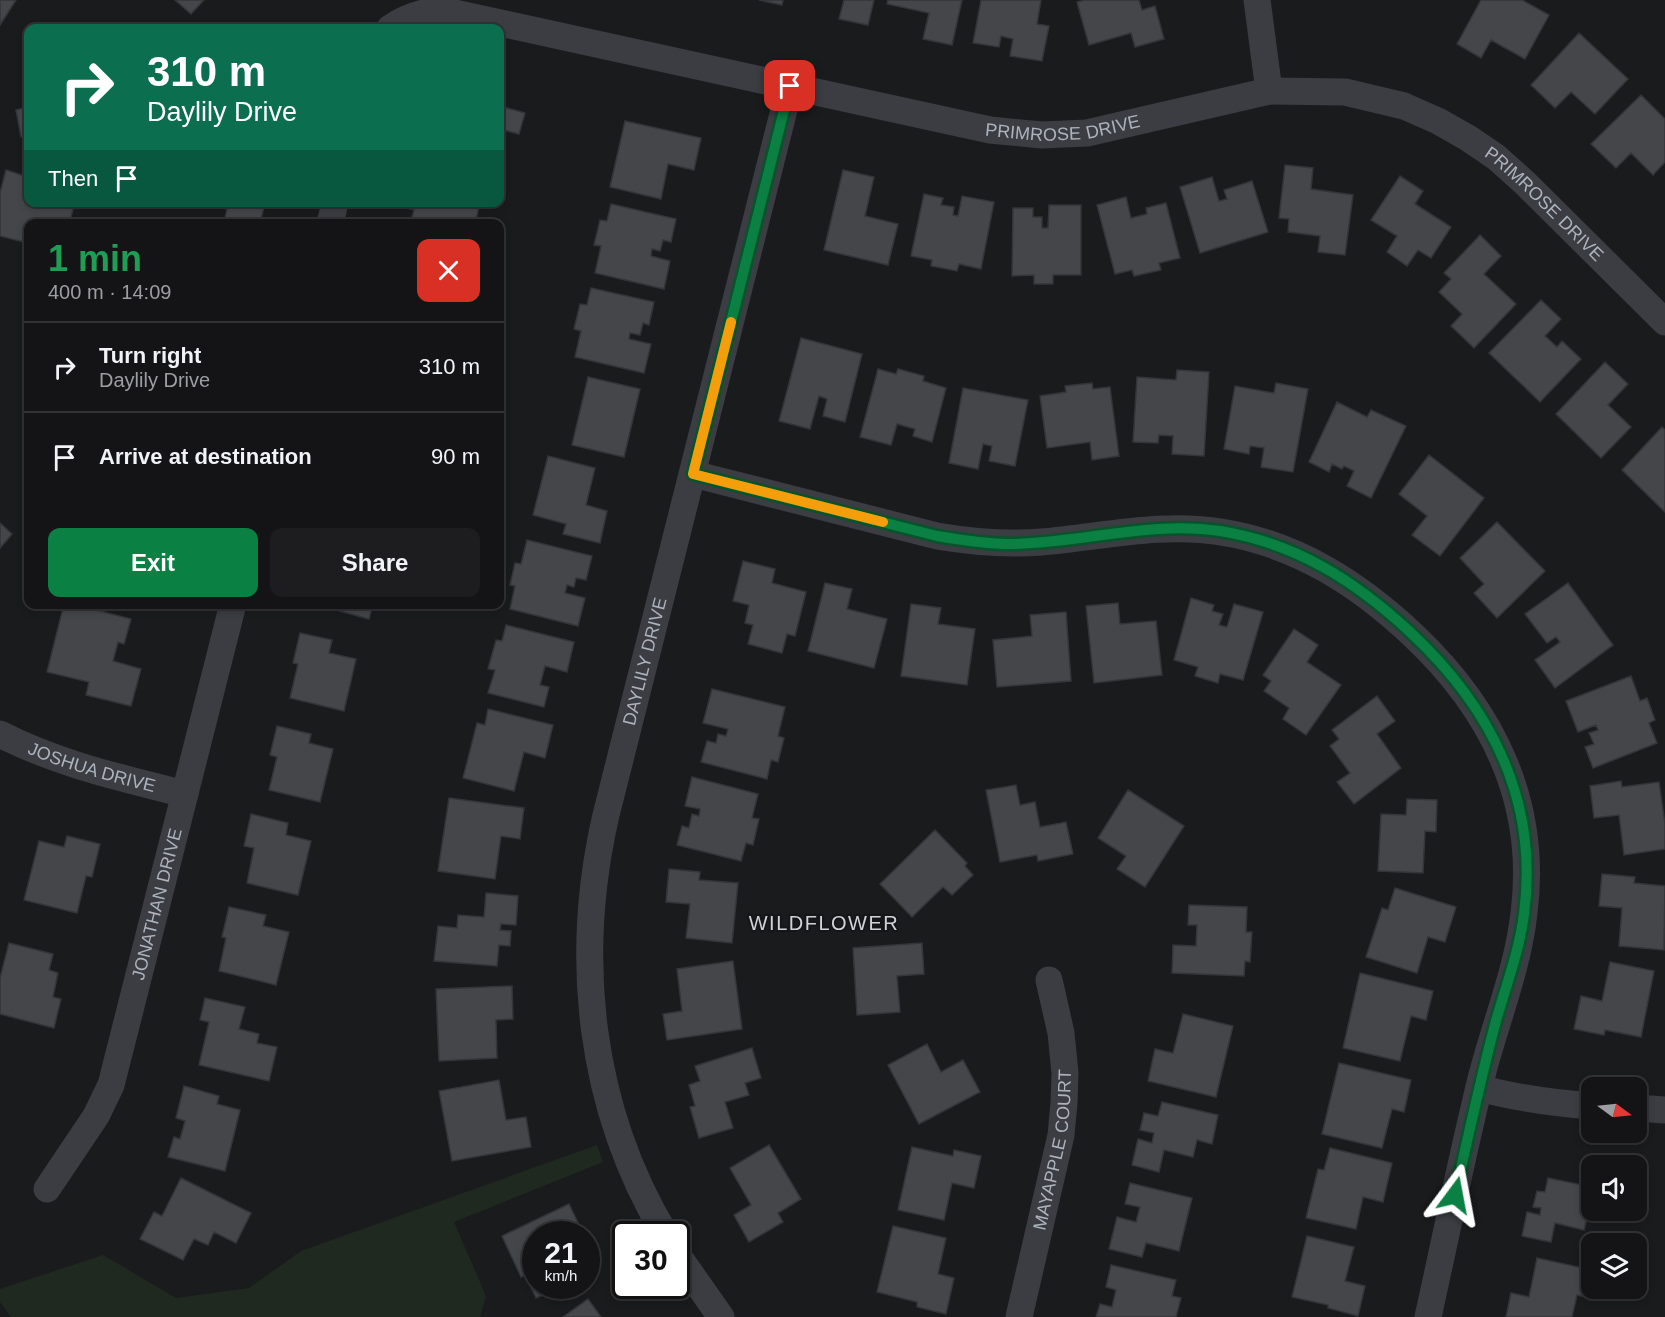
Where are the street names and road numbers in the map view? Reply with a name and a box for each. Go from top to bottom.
street label: PRIMROSE DRIVE [984,111,1142,145]
street label: PRIMROSE DRIVE [1481,143,1607,265]
street label: DAYLILY DRIVE [619,596,670,728]
street label: JOSHUA DRIVE [25,738,157,796]
street label: JONATHAN DRIVE [128,826,186,982]
street label: MAYAPPLE COURT [1029,1069,1075,1232]

